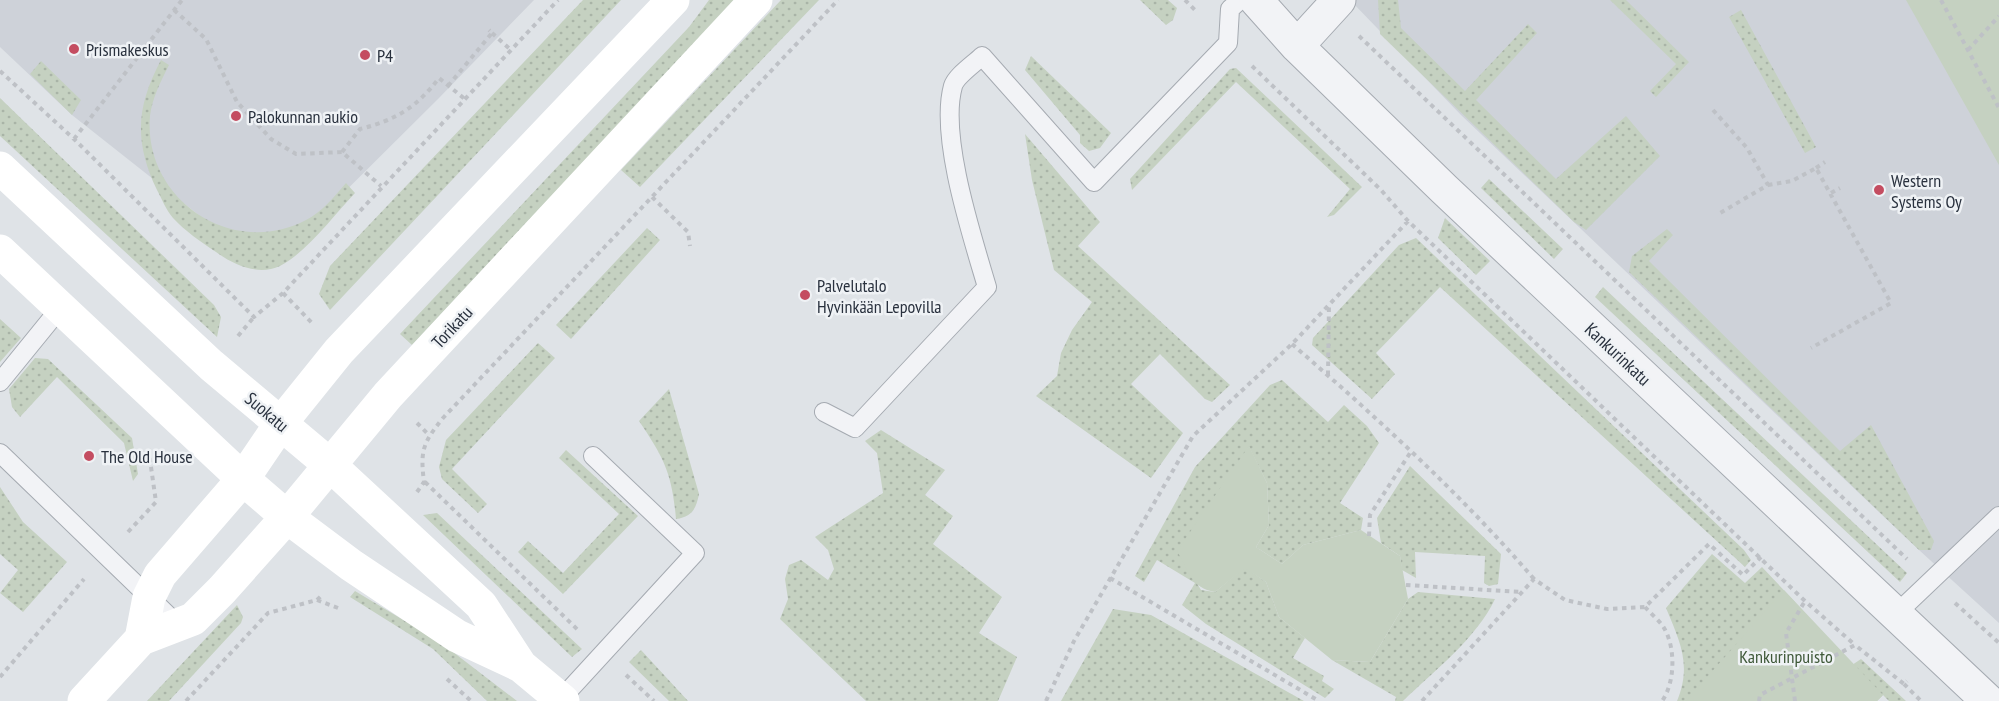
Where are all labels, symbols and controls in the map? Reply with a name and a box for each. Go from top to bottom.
place label: Prismakeskus [86,38,169,61]
marker: Prismakeskus [67,42,81,56]
place label: P4 [377,44,393,67]
marker: P4 [358,48,372,62]
place label: Palokunnan aukio [248,105,358,128]
marker: Palokunnan aukio [229,109,243,123]
place label: Western Systems Oy [1891,169,1962,213]
marker: Western Systems Oy [1872,183,1886,197]
place label: Palvelutalo Hyvinkään Lepovilla [817,274,942,318]
marker: Palvelutalo Hyvinkään Lepovilla [798,288,812,302]
street label: Torikatu [427,301,477,353]
street label: Kankurinkatu [1580,318,1656,390]
street label: Suokatu [240,387,294,437]
place label: The Old House [101,445,193,468]
marker: The Old House [82,449,96,463]
park label: Kankurinpuisto [1739,645,1833,668]

